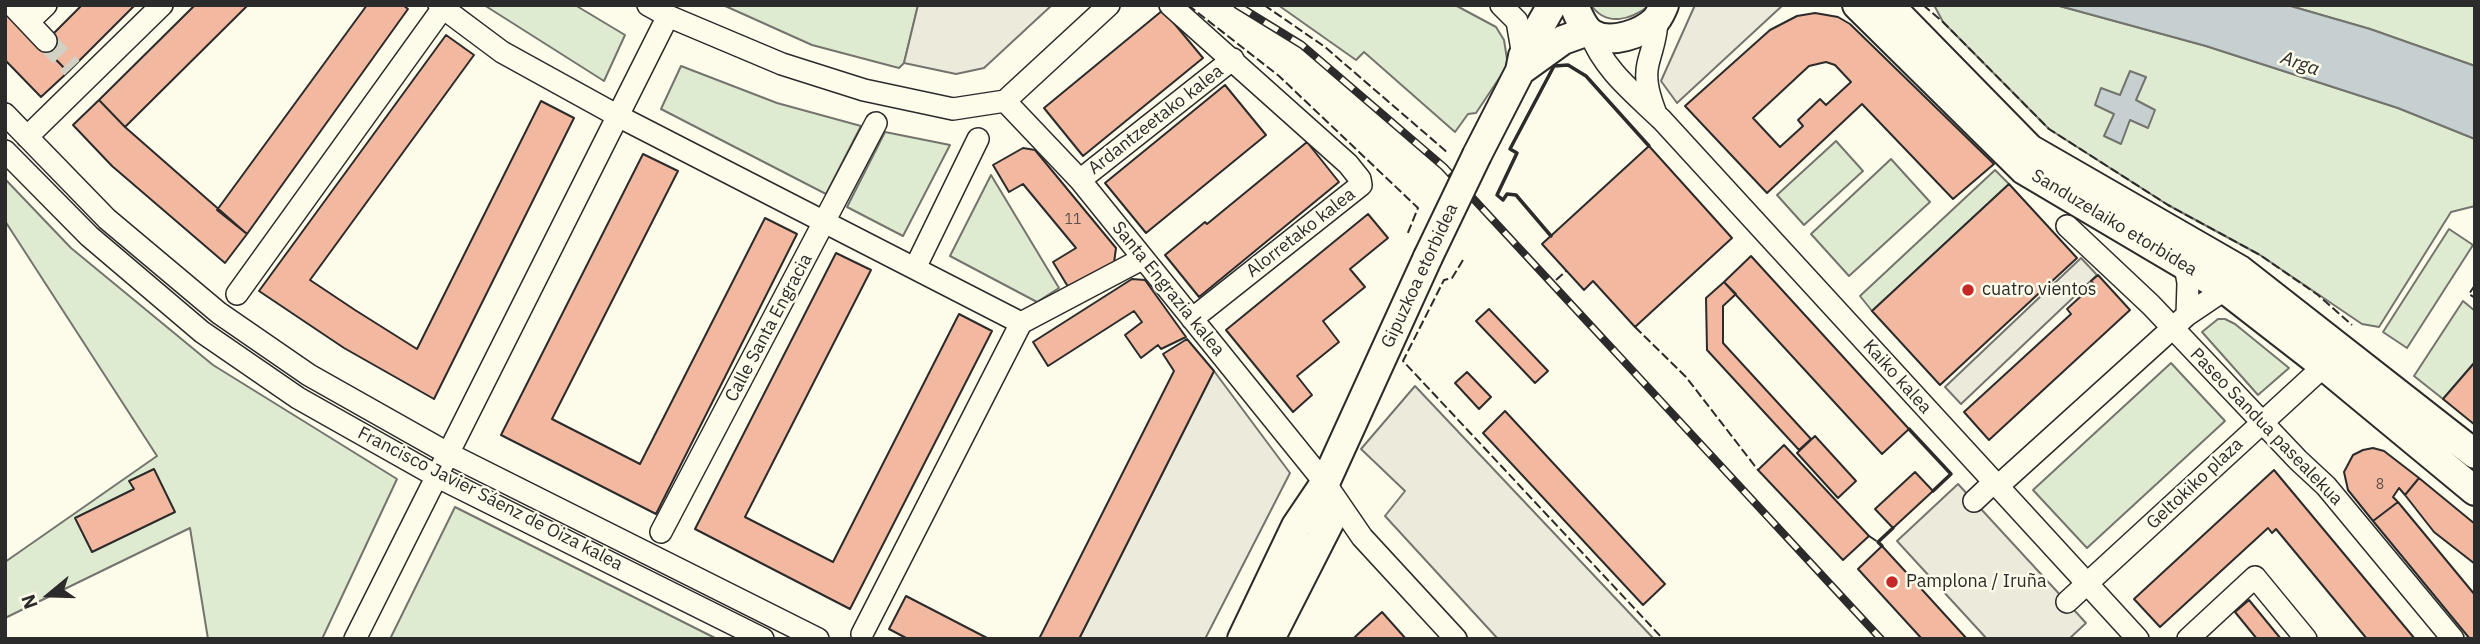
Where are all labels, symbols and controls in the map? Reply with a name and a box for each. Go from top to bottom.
water label: Arga [2278,47,2322,81]
street label: Ardantzeetako kalea [1084,61,1228,179]
street label: Sanduzelaiko etorbidea [2027,165,2201,281]
street label: Alorretako kalea [1242,184,1360,282]
street label: Gipuzkoa etorbidea [1377,200,1463,352]
house number: 11 [1065,212,1081,228]
street label: Santa Engrazia kalea [1107,217,1229,361]
street label: Calle Santa Engracia [721,250,817,406]
place label: cuatro vientos [1982,279,2097,301]
marker: cuatro vientos [1960,282,1976,298]
street label: Kaiko kalea [1858,336,1936,418]
street label: Paseo Sandua pasealekua [2185,344,2347,510]
street label: Francisco Javier Sáenz de Oiza kalea [354,423,626,575]
street label: Geltokiko plaza [2142,434,2248,534]
house number: 8 [2376,477,2384,493]
north arrow [14,560,84,630]
place label: Pamplona / Iruña [1906,571,2047,593]
marker: Pamplona / Iruña [1884,574,1900,590]
text: N [16,591,43,612]

